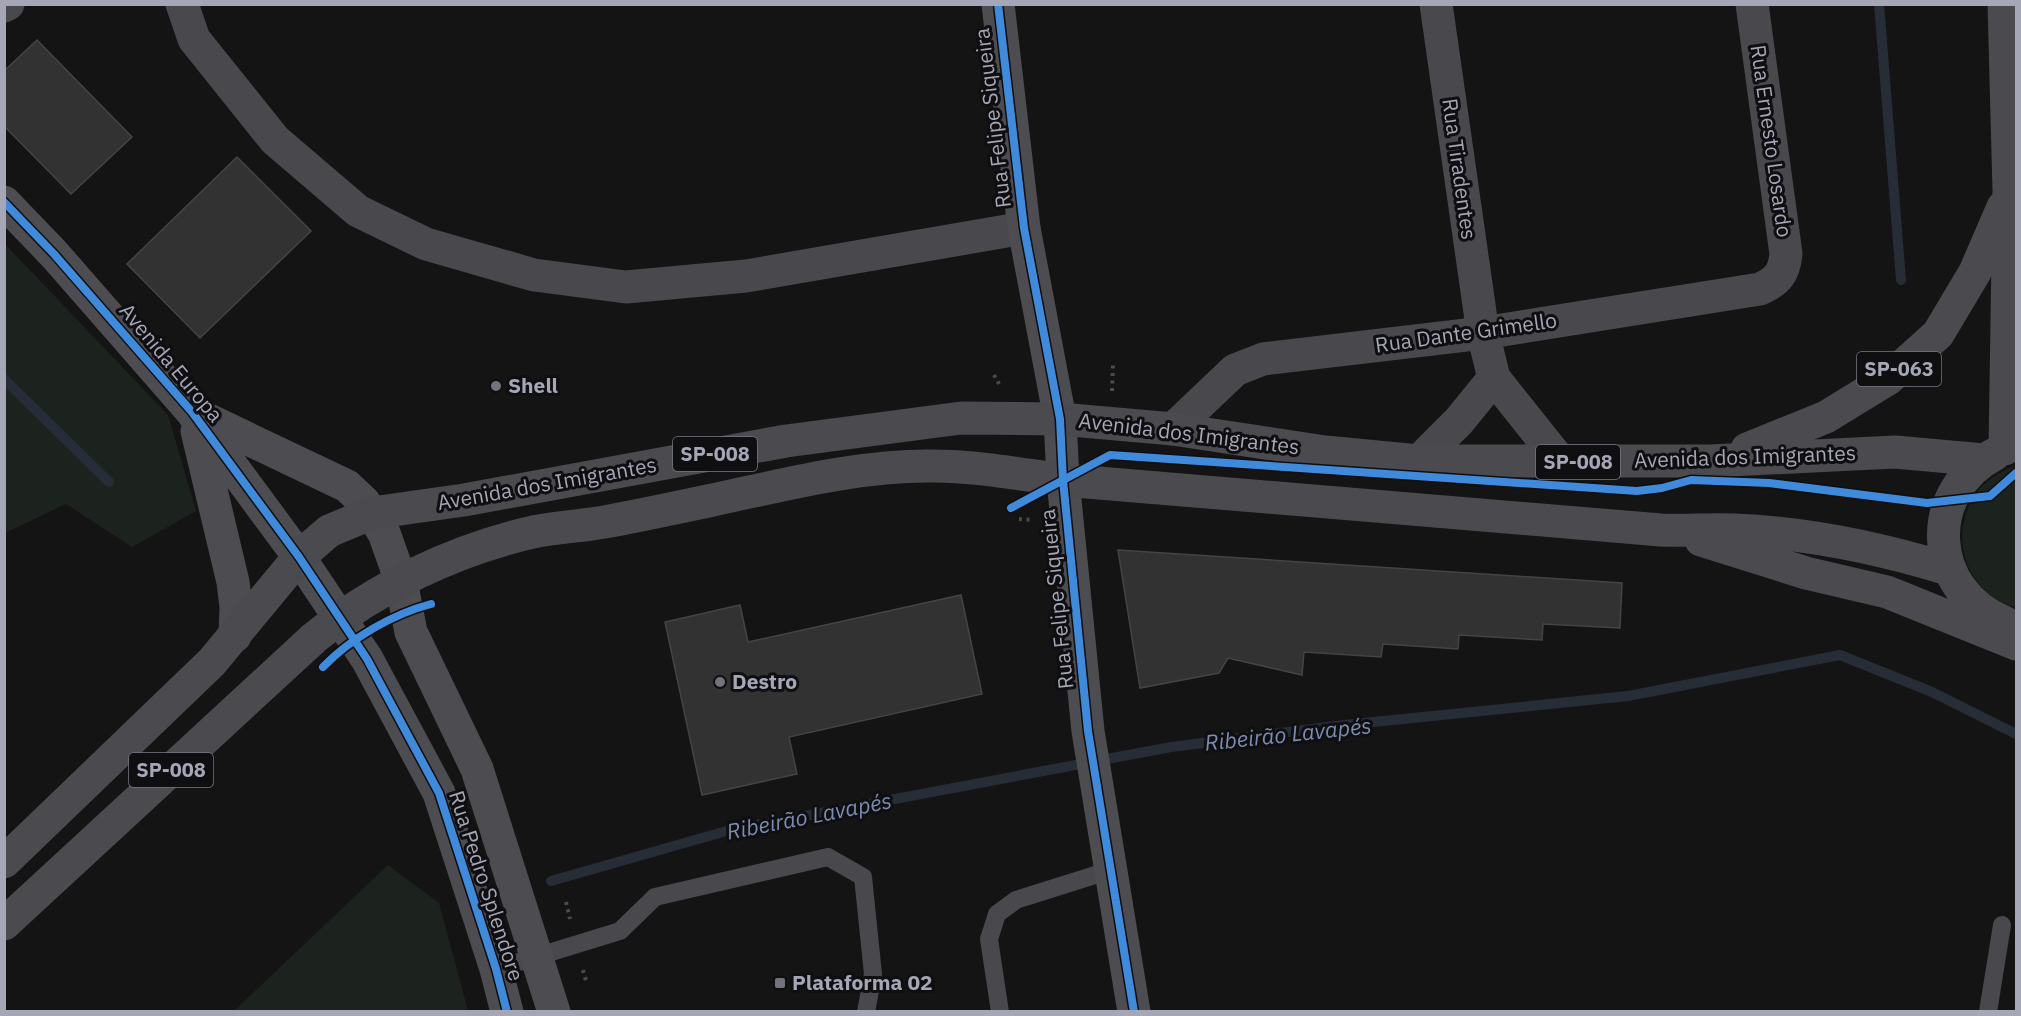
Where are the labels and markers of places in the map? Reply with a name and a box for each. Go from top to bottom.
place label: Shell [508,371,558,399]
marker: Shell [489,379,503,393]
place label: Destro [732,667,797,695]
marker: Destro [713,675,727,689]
place label: Plataforma 02 [792,968,933,996]
marker: Plataforma 02 [773,976,787,990]

